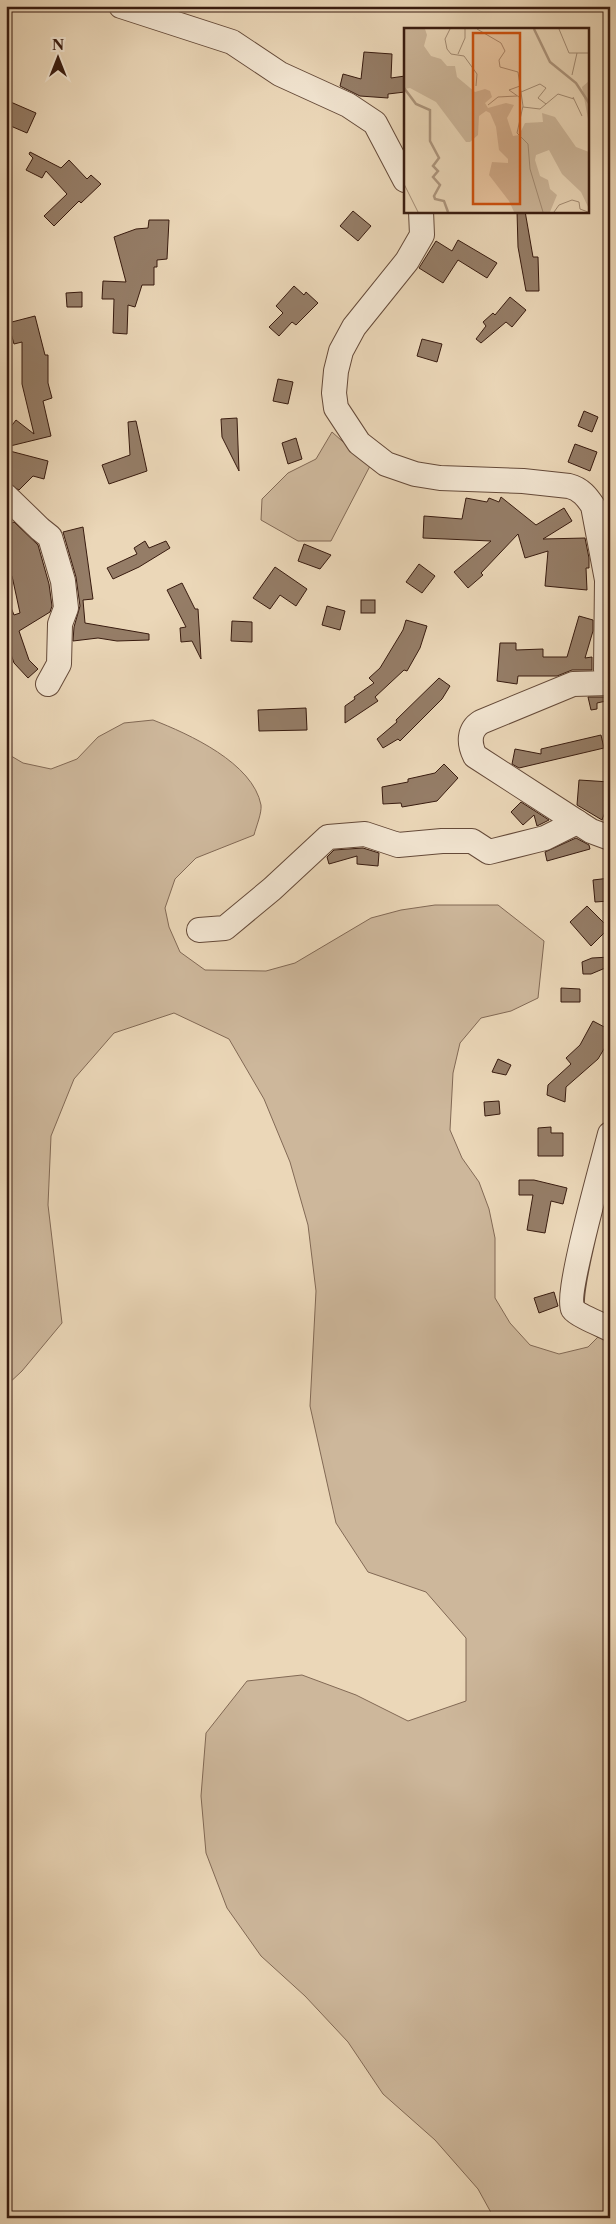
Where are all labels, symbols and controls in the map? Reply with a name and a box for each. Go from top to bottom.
inset map [404,28,588,212]
north arrow [32,32,82,82]
text: N [52,36,64,54]

